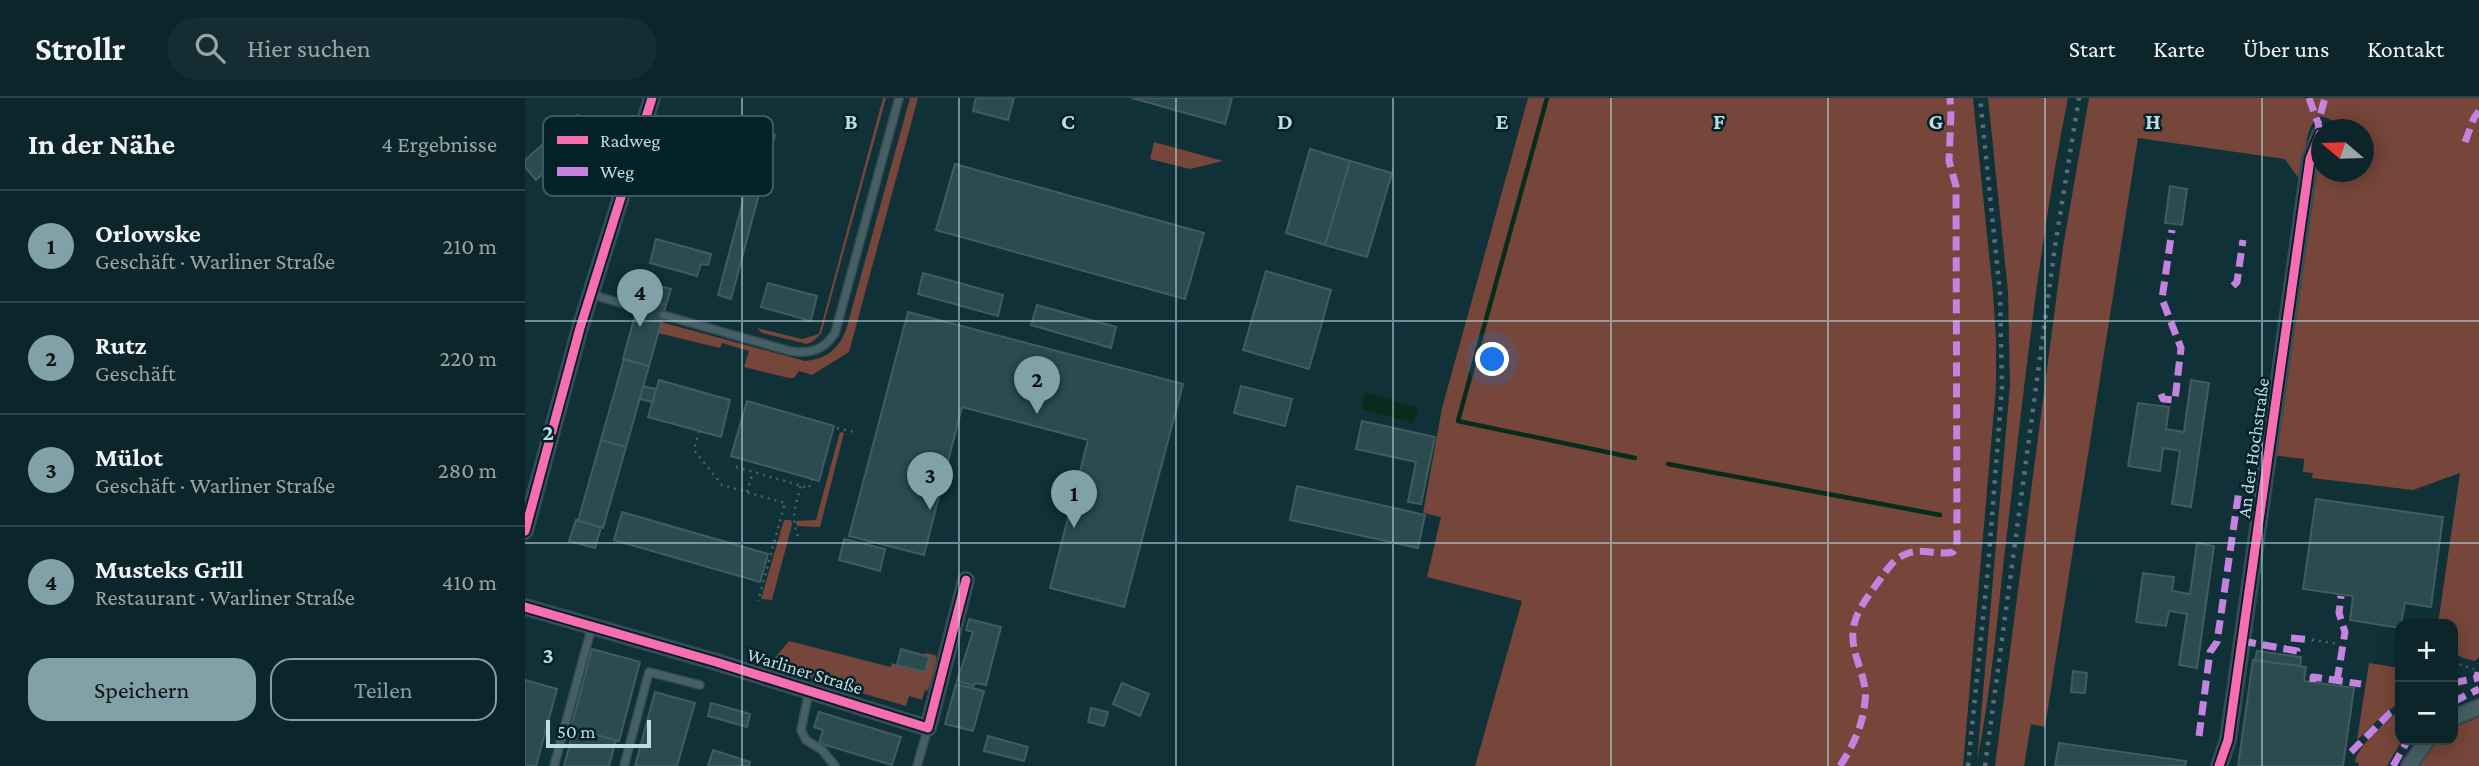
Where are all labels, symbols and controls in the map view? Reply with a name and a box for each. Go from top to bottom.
search box [167,17,657,80]
icon: search [191,29,229,67]
text: Strollr [35,30,125,67]
text: Hier suchen [247,34,371,63]
text: Start [2069,35,2115,62]
text: Karte [2153,35,2205,62]
text: Über uns [2243,35,2329,62]
text: Kontakt [2367,35,2444,62]
text: B [844,108,858,134]
text: C [1061,108,1075,134]
text: D [1277,108,1293,134]
text: E [1495,108,1509,134]
text: F [1713,108,1725,134]
text: G [1929,108,1944,134]
text: H [2145,108,2161,134]
legend [543,116,773,196]
north arrow [2311,119,2374,182]
text: In der Nähe [28,127,175,160]
text: Radweg [600,130,661,151]
text: 4 Ergebnisse [381,131,497,157]
text: Weg [600,161,634,182]
text: Orlowske [95,219,201,248]
text: 1 [47,233,55,259]
text: 210 m [443,233,497,259]
text: Geschäft · Warliner Straße [95,248,335,274]
pin: 4 [617,269,663,327]
text: Rutz [95,331,146,360]
your location [1475,342,1509,376]
text: 2 [45,345,57,371]
text: 220 m [439,345,497,371]
pin: 2 [1014,356,1060,414]
text: Geschäft [95,360,176,386]
street label: An der Hochstraße [2233,377,2273,519]
text: 2 [542,419,554,445]
text: Mülot [95,443,163,472]
pin: 3 [907,452,953,510]
text: 3 [45,457,57,483]
text: 280 m [438,457,497,483]
pin: 1 [1051,470,1097,528]
text: Geschäft · Warliner Straße [95,472,335,498]
text: Musteks Grill [95,555,244,584]
text: 4 [45,569,57,595]
text: 410 m [442,569,497,595]
text: Restaurant · Warliner Straße [95,584,355,610]
map controls [2395,619,2458,745]
button: + [2395,619,2458,682]
text: 3 [542,642,554,668]
street label: Warliner Straße [744,643,866,699]
button: Speichern [28,658,256,721]
button: Teilen [270,658,497,721]
button: − [2395,682,2458,745]
scale bar [546,717,651,749]
text: 50 m [557,721,596,742]

